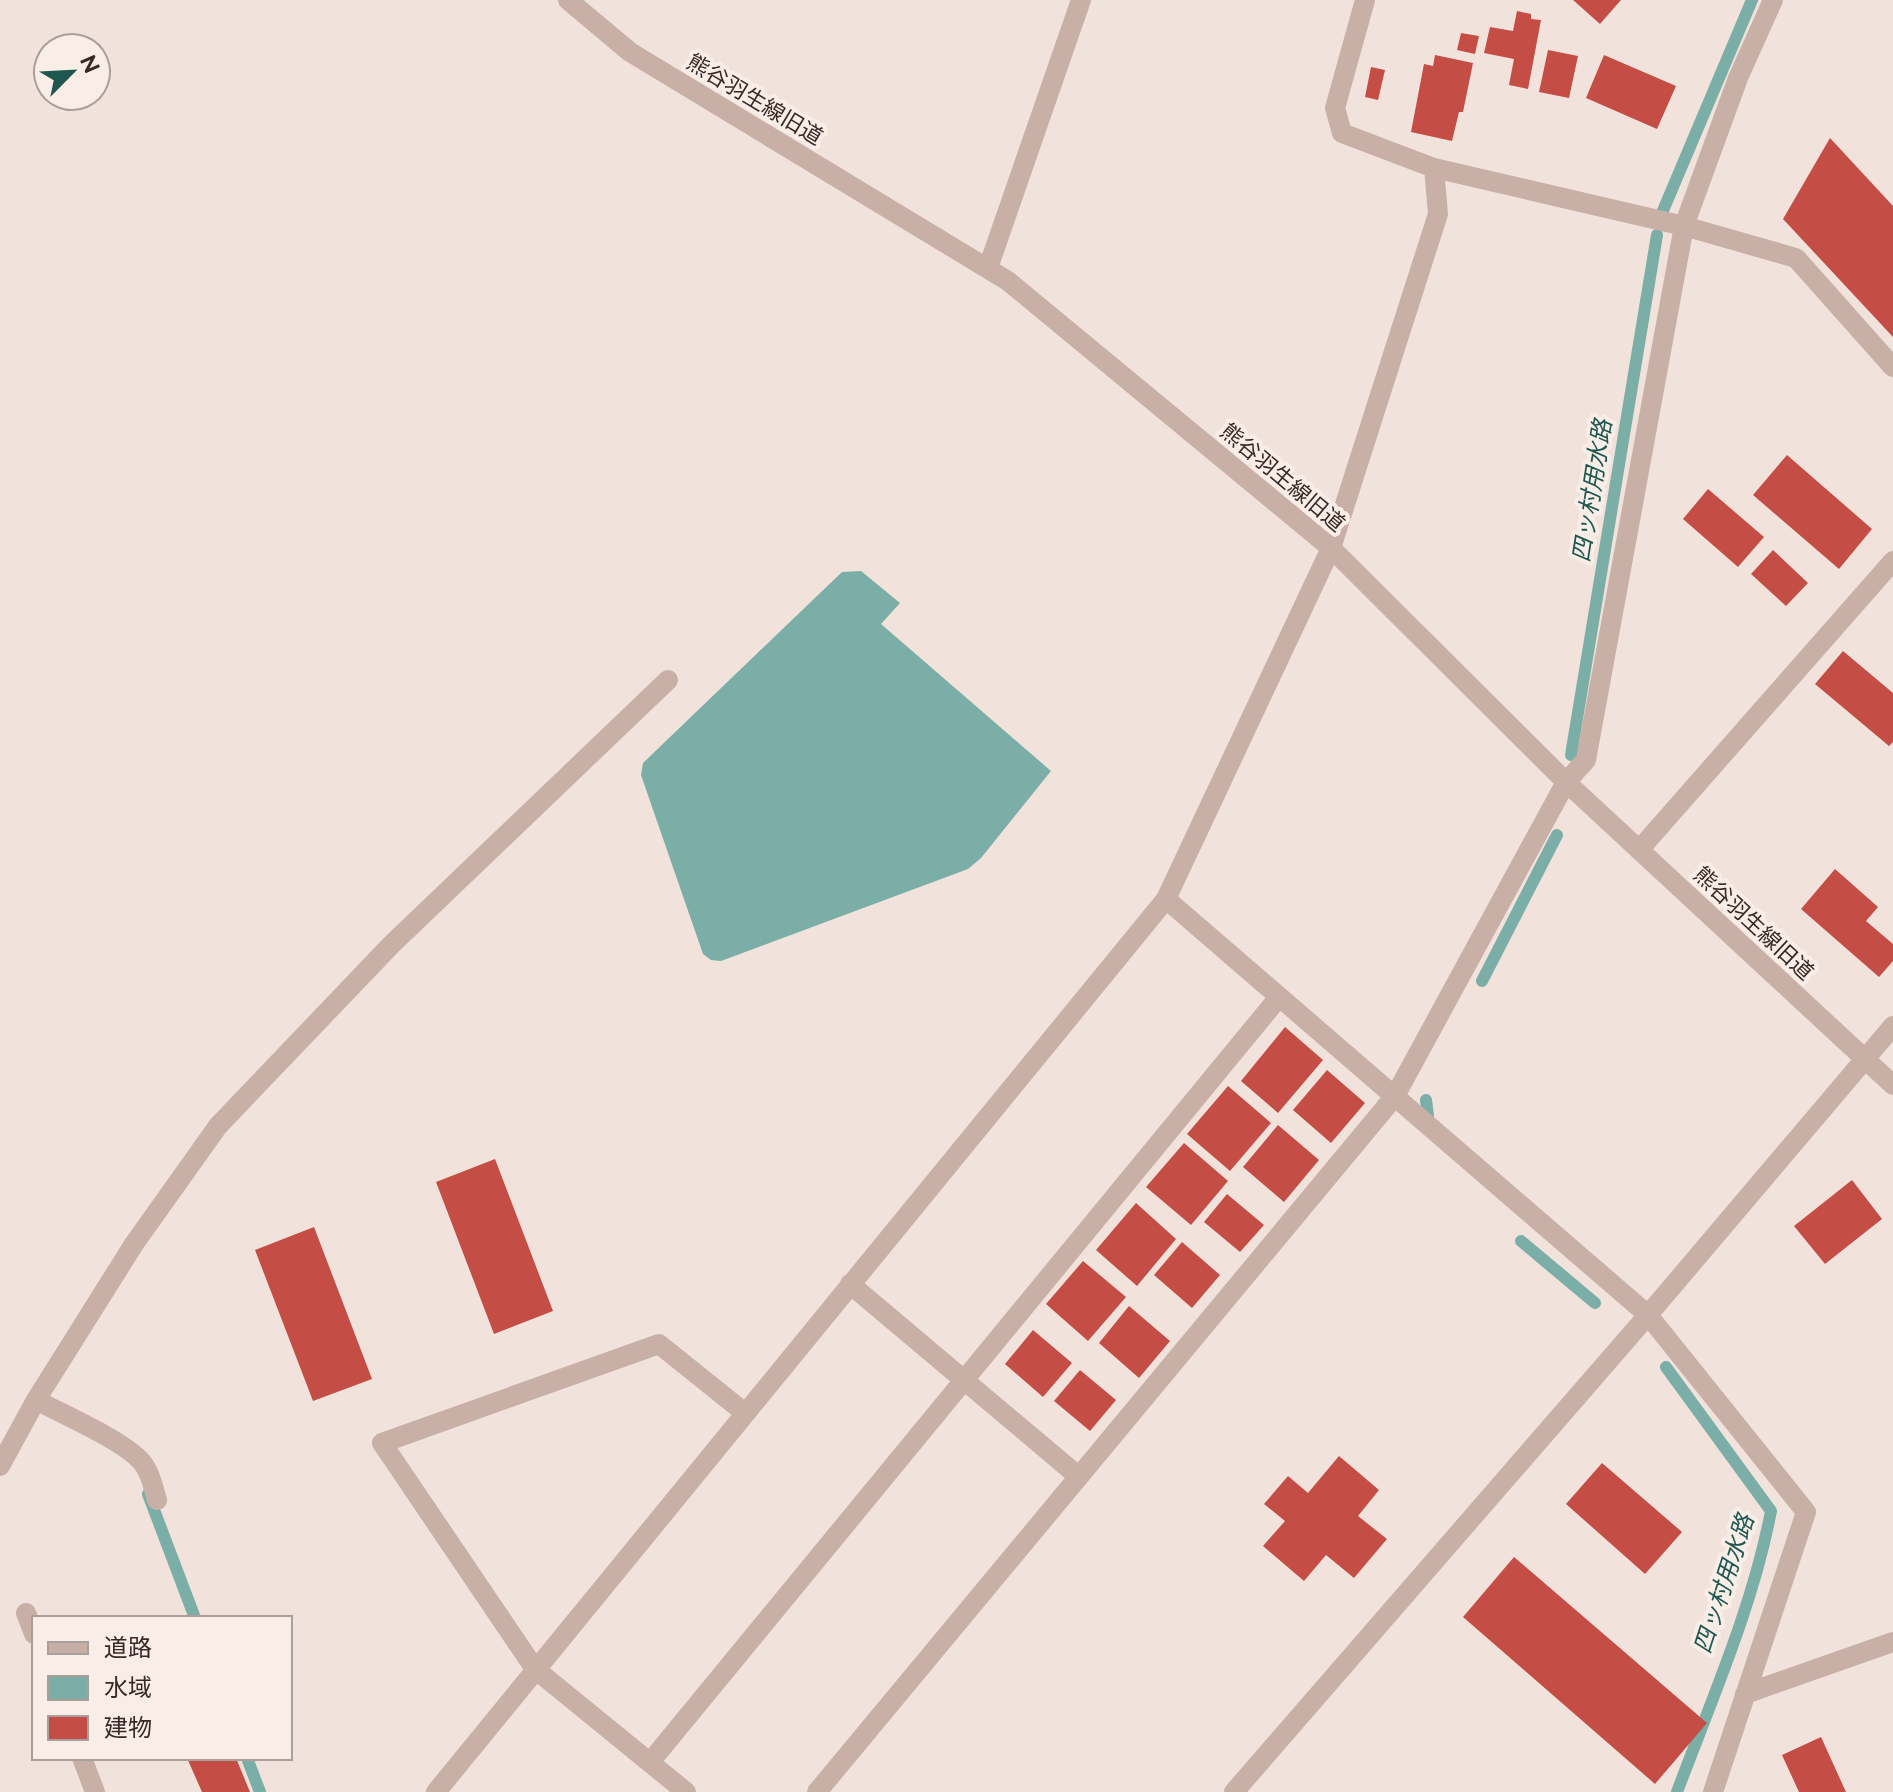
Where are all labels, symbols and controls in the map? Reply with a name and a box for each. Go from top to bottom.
north arrow [32,32,112,112]
street label: 熊谷羽生線旧道 [682,48,828,150]
text: N [75,51,106,77]
water label: 四ッ村用水路 [1566,416,1617,564]
street label: 熊谷羽生線旧道 [1216,418,1350,536]
street label: 熊谷羽生線旧道 [1689,861,1819,985]
water label: 四ッ村用水路 [1687,1509,1760,1657]
legend [32,1616,292,1760]
text: 道路 [104,1633,152,1662]
text: 水域 [104,1673,152,1702]
text: 建物 [104,1713,152,1742]

